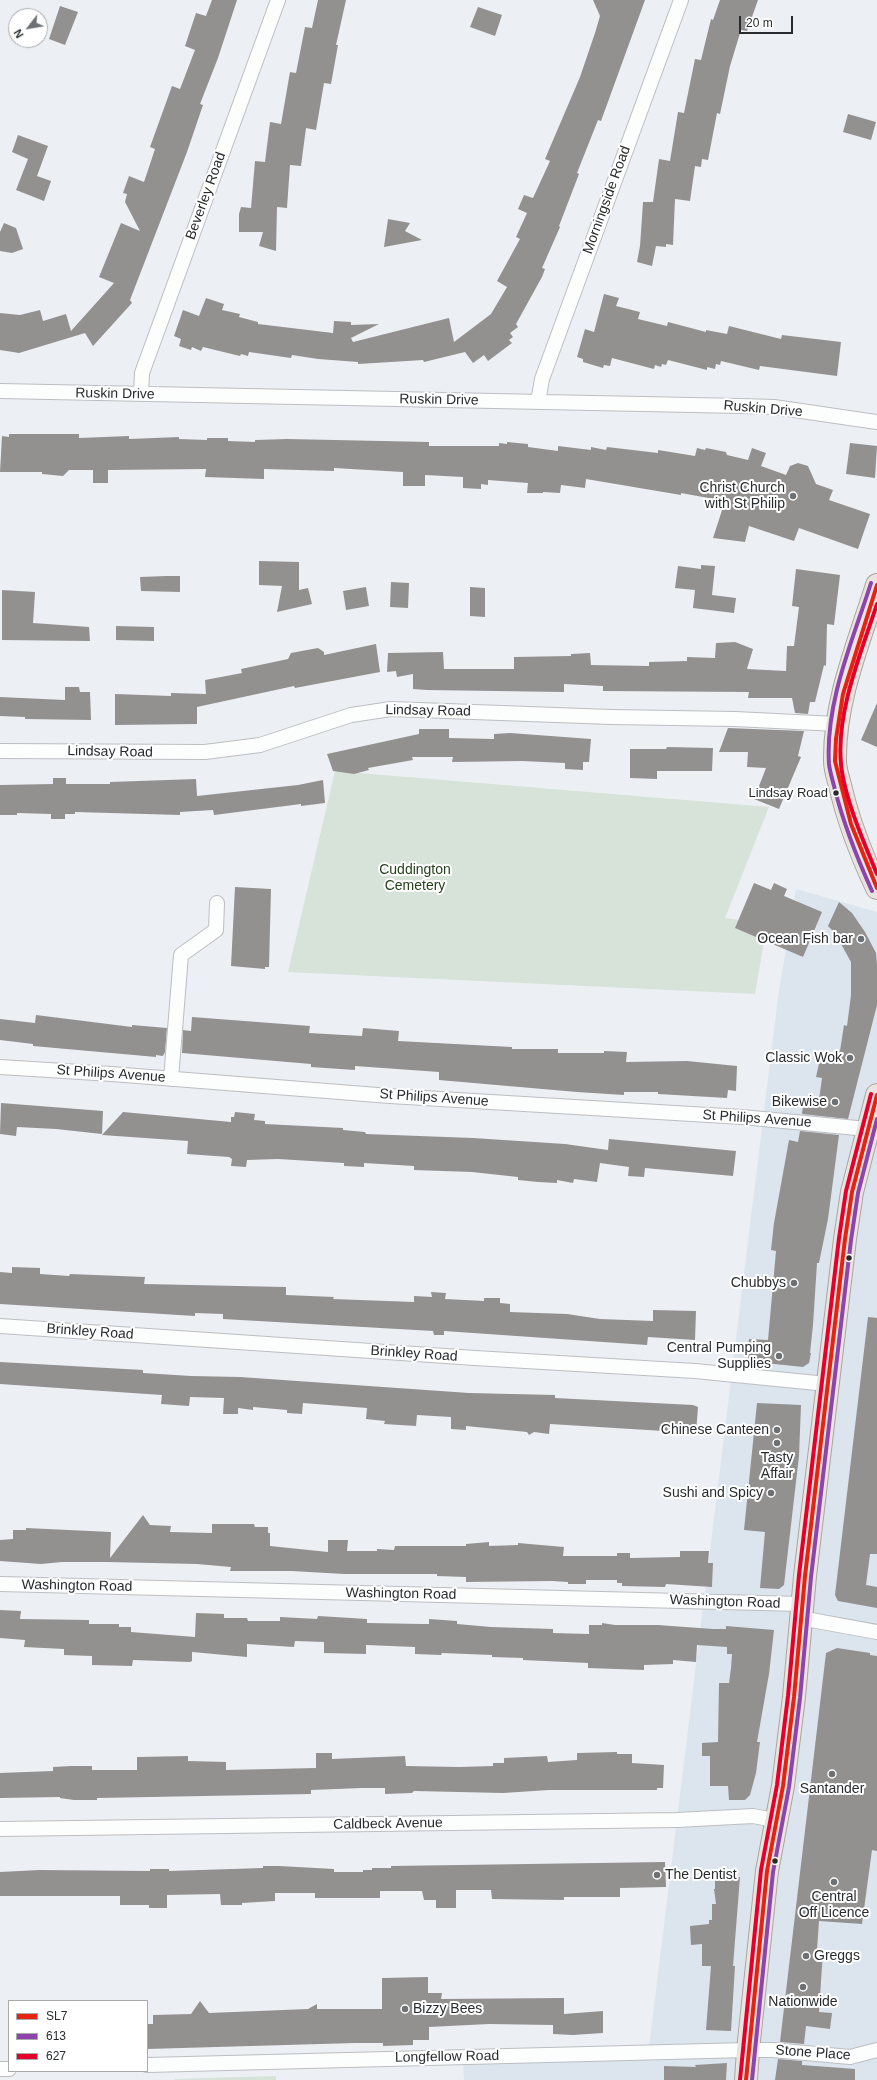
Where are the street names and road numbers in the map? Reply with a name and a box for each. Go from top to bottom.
street label: Morningside Road [580,144,634,256]
street label: Beverley Road [182,150,230,242]
street label: Ruskin Drive [75,385,155,403]
street label: Ruskin Drive [399,391,479,409]
street label: Ruskin Drive [723,397,803,421]
street label: Lindsay Road [385,702,471,720]
street label: Lindsay Road [67,743,153,761]
street label: St Philips Avenue [56,1062,166,1086]
street label: St Philips Avenue [379,1086,489,1110]
street label: St Philips Avenue [702,1107,812,1131]
street label: Brinkley Road [46,1321,134,1343]
street label: Brinkley Road [370,1343,458,1365]
street label: Washington Road [21,1577,133,1595]
street label: Washington Road [345,1585,457,1603]
street label: Washington Road [669,1592,781,1612]
street label: Caldbeck Avenue [333,1815,443,1833]
street label: Stone Place [775,2042,851,2064]
street label: Longfellow Road [395,2048,499,2066]

